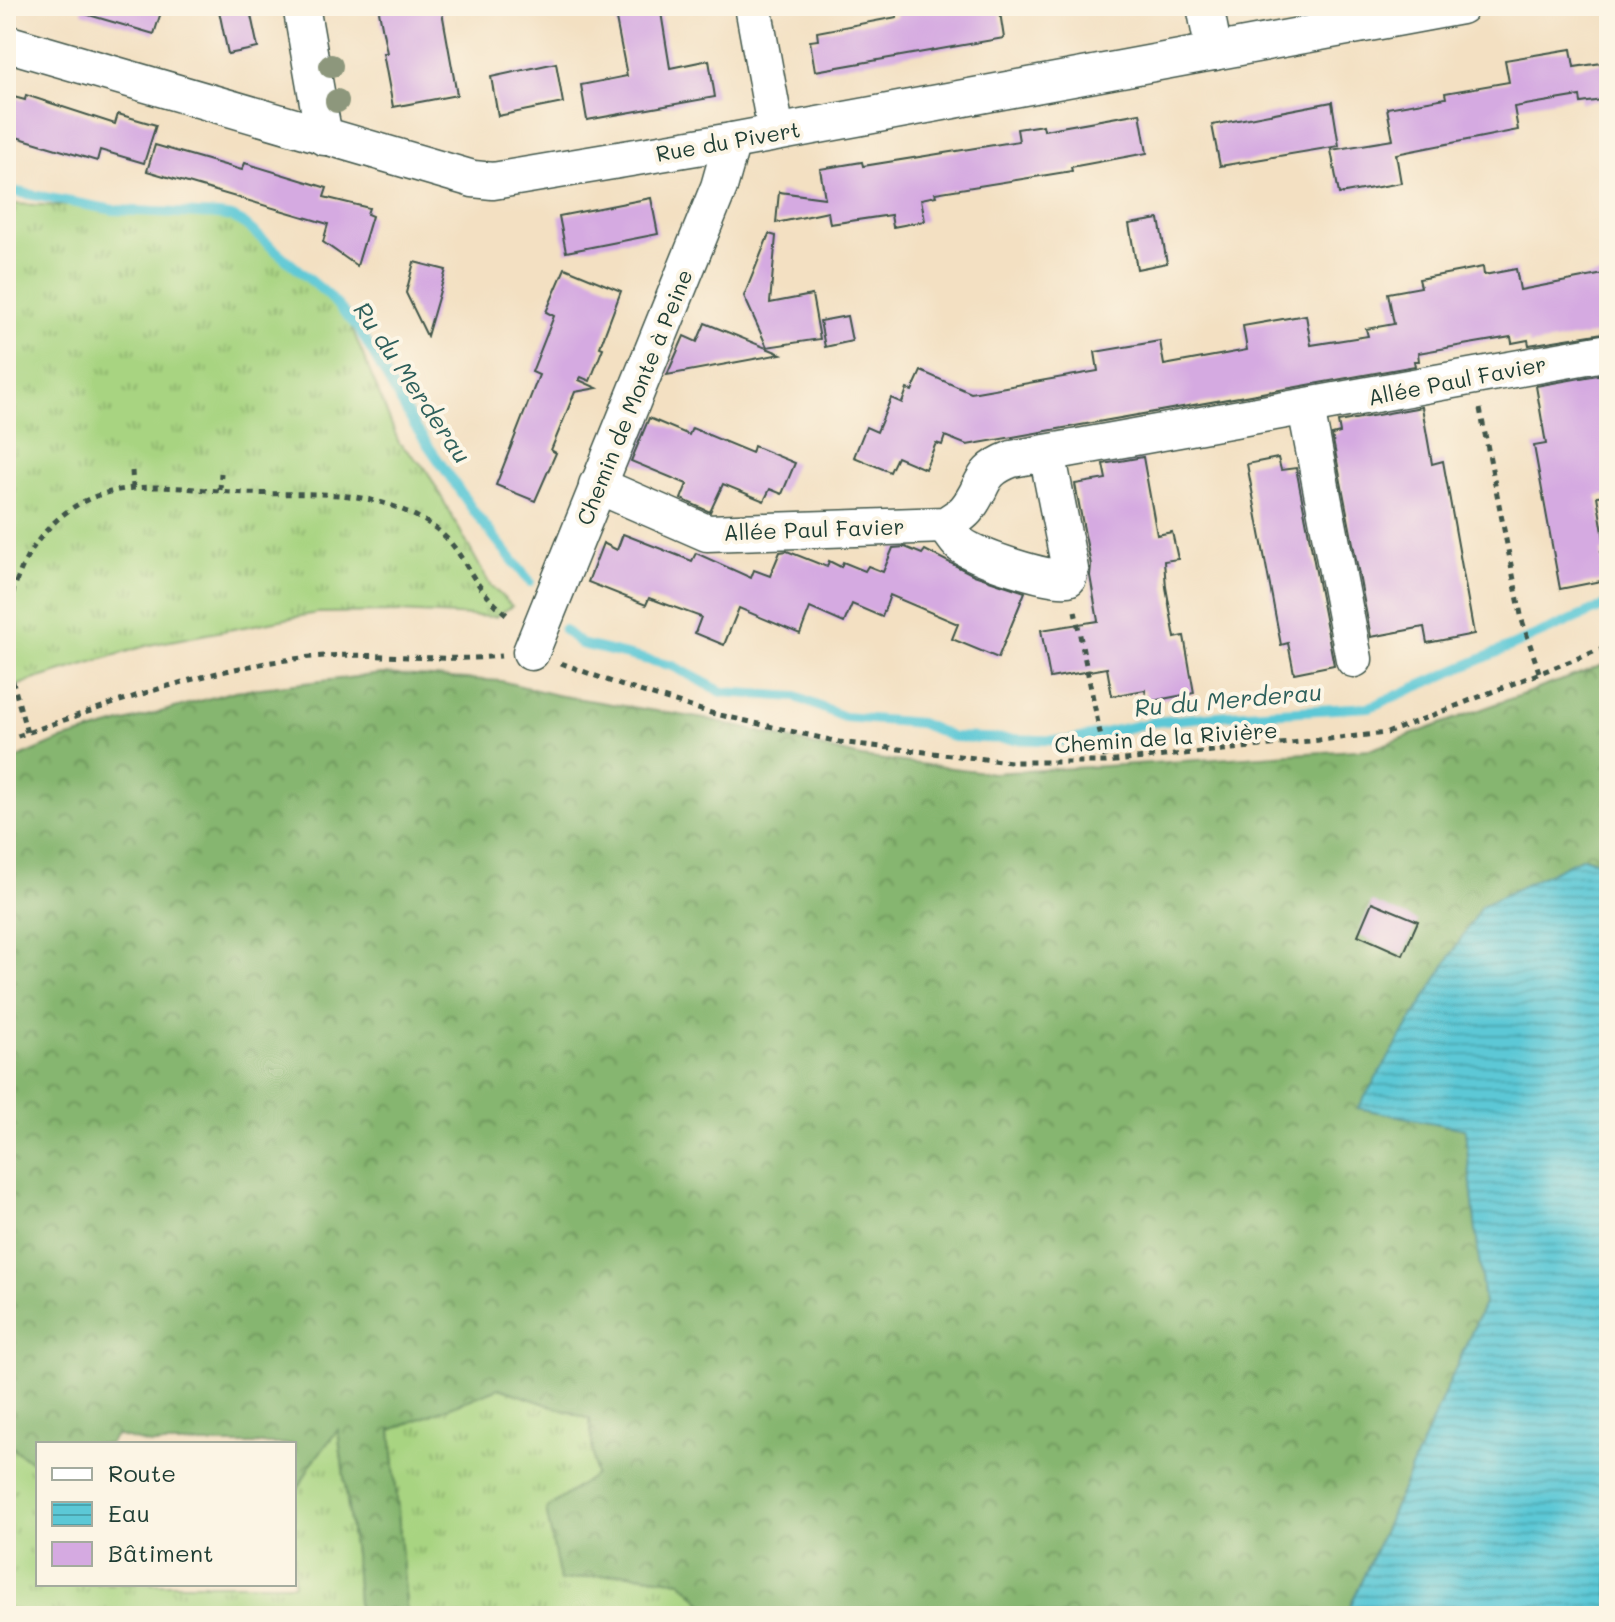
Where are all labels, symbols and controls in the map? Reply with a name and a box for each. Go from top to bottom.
street label: Rue du Pivert [654,114,802,168]
street label: Chemin de Monte à Peine [569,265,699,529]
water label: Ru du Merderau [347,295,479,469]
street label: Allée Paul Favier [1365,348,1549,412]
street label: Allée Paul Favier [723,511,905,547]
water label: Ru du Merderau [1133,675,1323,723]
street label: Chemin de la Rivière [1053,715,1279,759]
legend [36,1442,296,1586]
text: Route [108,1457,176,1488]
text: Eau [108,1497,150,1528]
text: Bâtiment [108,1537,214,1568]

